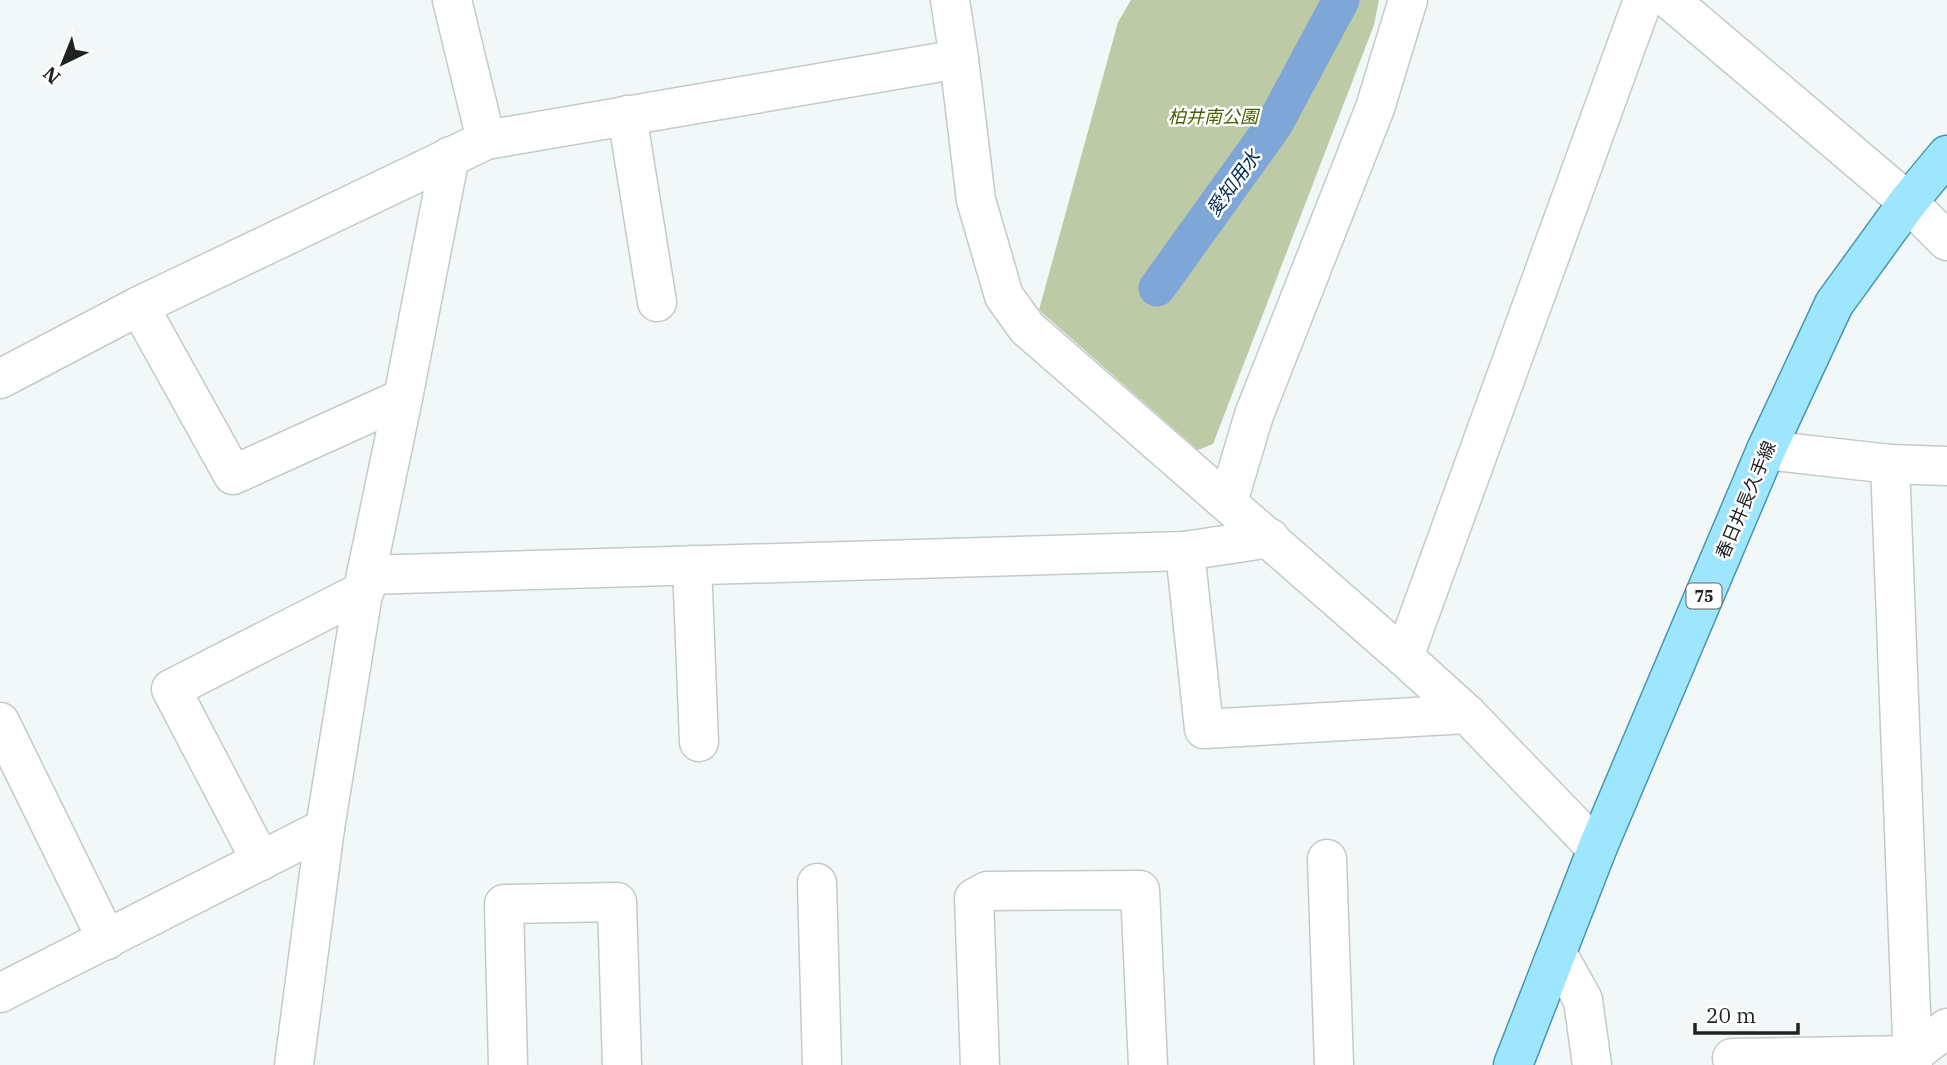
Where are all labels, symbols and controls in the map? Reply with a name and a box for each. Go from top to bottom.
north arrow [28,28,98,98]
text: N [38,62,65,89]
park label: 柏井南公園 [1168,105,1261,128]
water label: 愛知用水 [1201,144,1266,221]
street label: 春日井長久手線 [1710,437,1781,562]
road number: 75 [1686,583,1722,608]
scale bar [1695,992,1798,1036]
text: 20 m [1706,1001,1756,1029]

